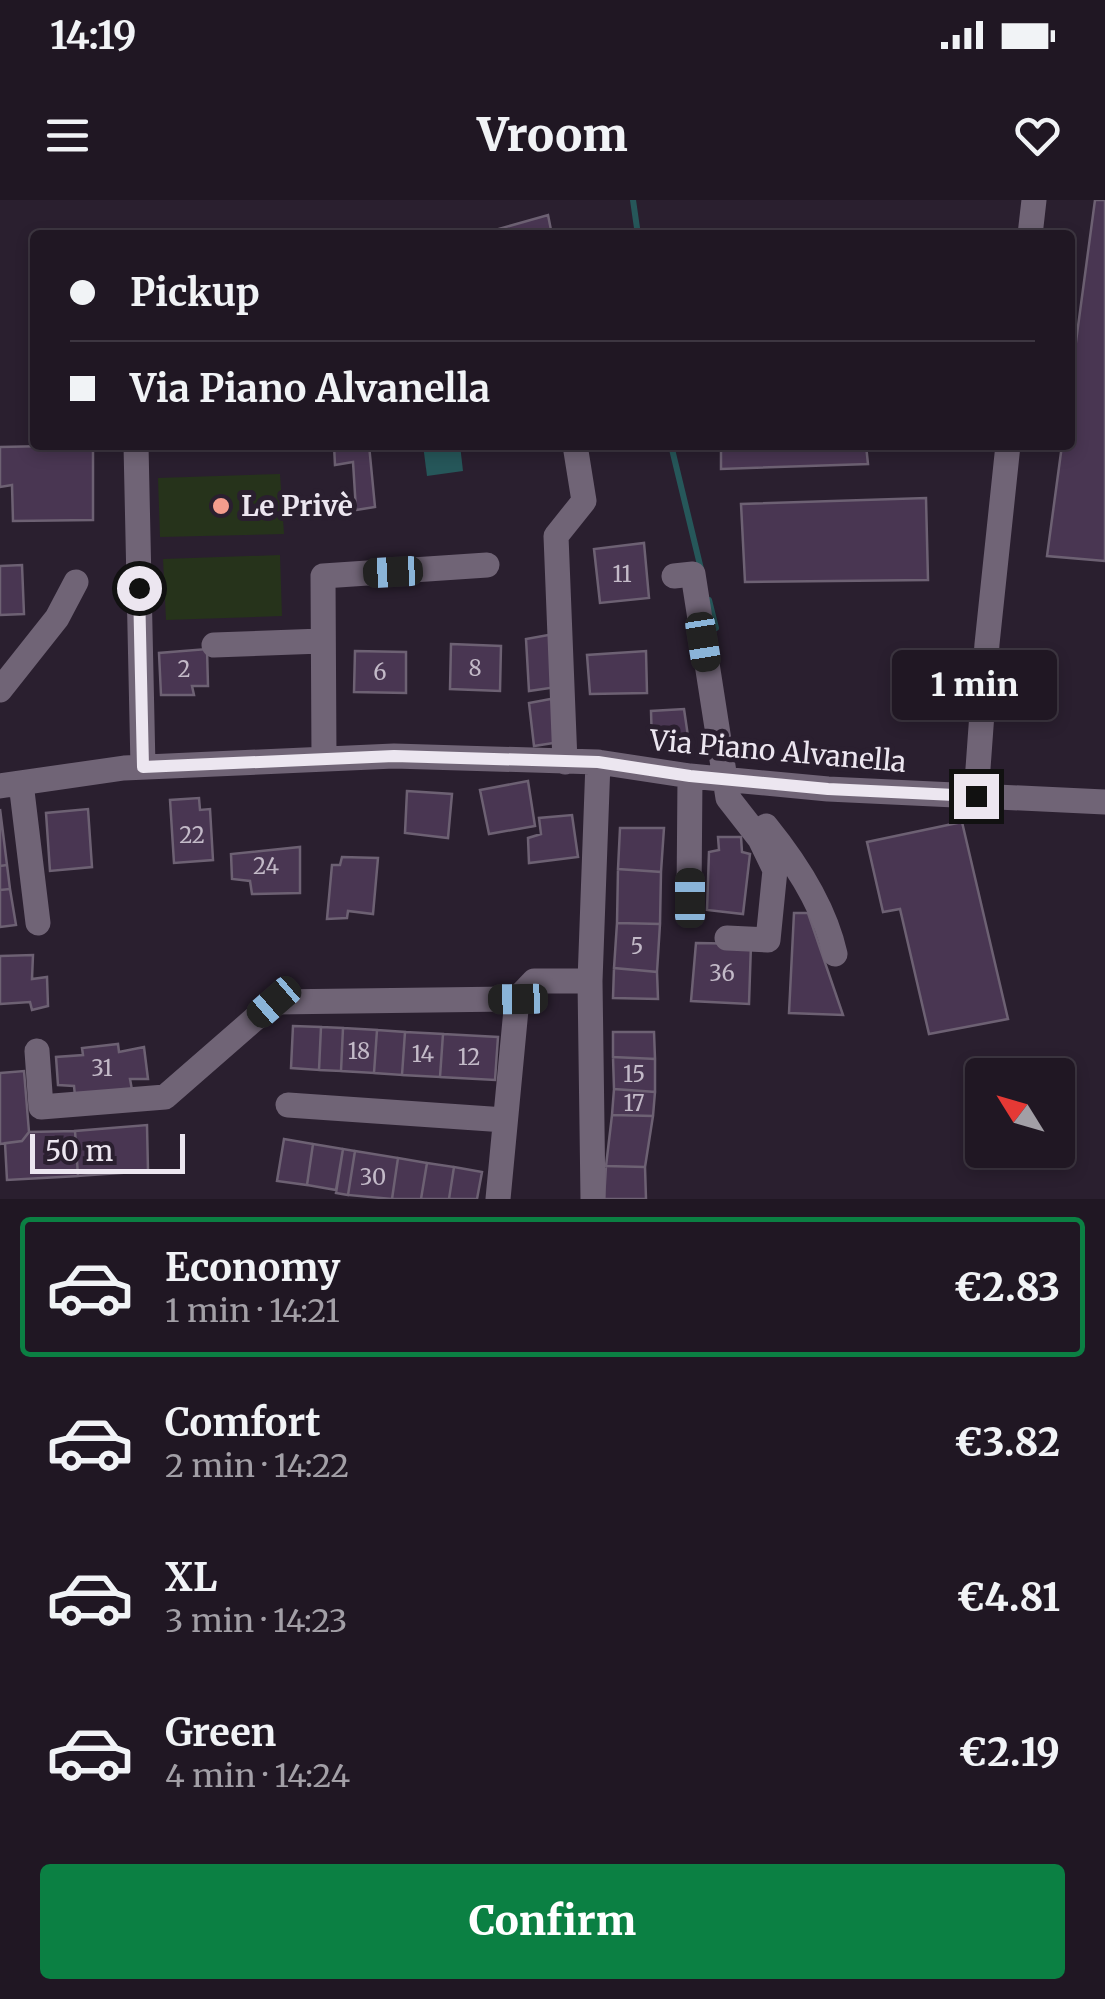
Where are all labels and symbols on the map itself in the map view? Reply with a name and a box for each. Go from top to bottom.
place label: Le Privè [241,488,353,524]
marker: Le Privè [210,495,232,517]
car [362,555,424,589]
house number: 11 [612,560,632,588]
route start [117,566,162,611]
car [683,610,723,674]
callout: 1 min [894,651,1058,721]
house number: 8 [468,654,482,682]
house number: 2 [177,655,191,683]
house number: 6 [373,658,387,686]
street label: Via Piano Alvanella [647,722,908,780]
route end [954,774,999,819]
house number: 22 [179,821,205,849]
house number: 24 [253,852,279,880]
car [675,868,705,928]
house number: 5 [631,932,643,960]
house number: 36 [709,959,735,987]
car [242,971,306,1033]
car [488,983,548,1015]
house number: 18 [348,1037,370,1065]
house number: 14 [412,1040,435,1068]
house number: 12 [458,1043,480,1071]
house number: 31 [91,1054,113,1082]
north arrow [965,1058,1075,1168]
house number: 15 [623,1060,645,1088]
house number: 17 [623,1089,645,1117]
scale bar [30,1129,185,1174]
house number: 30 [360,1163,386,1191]

